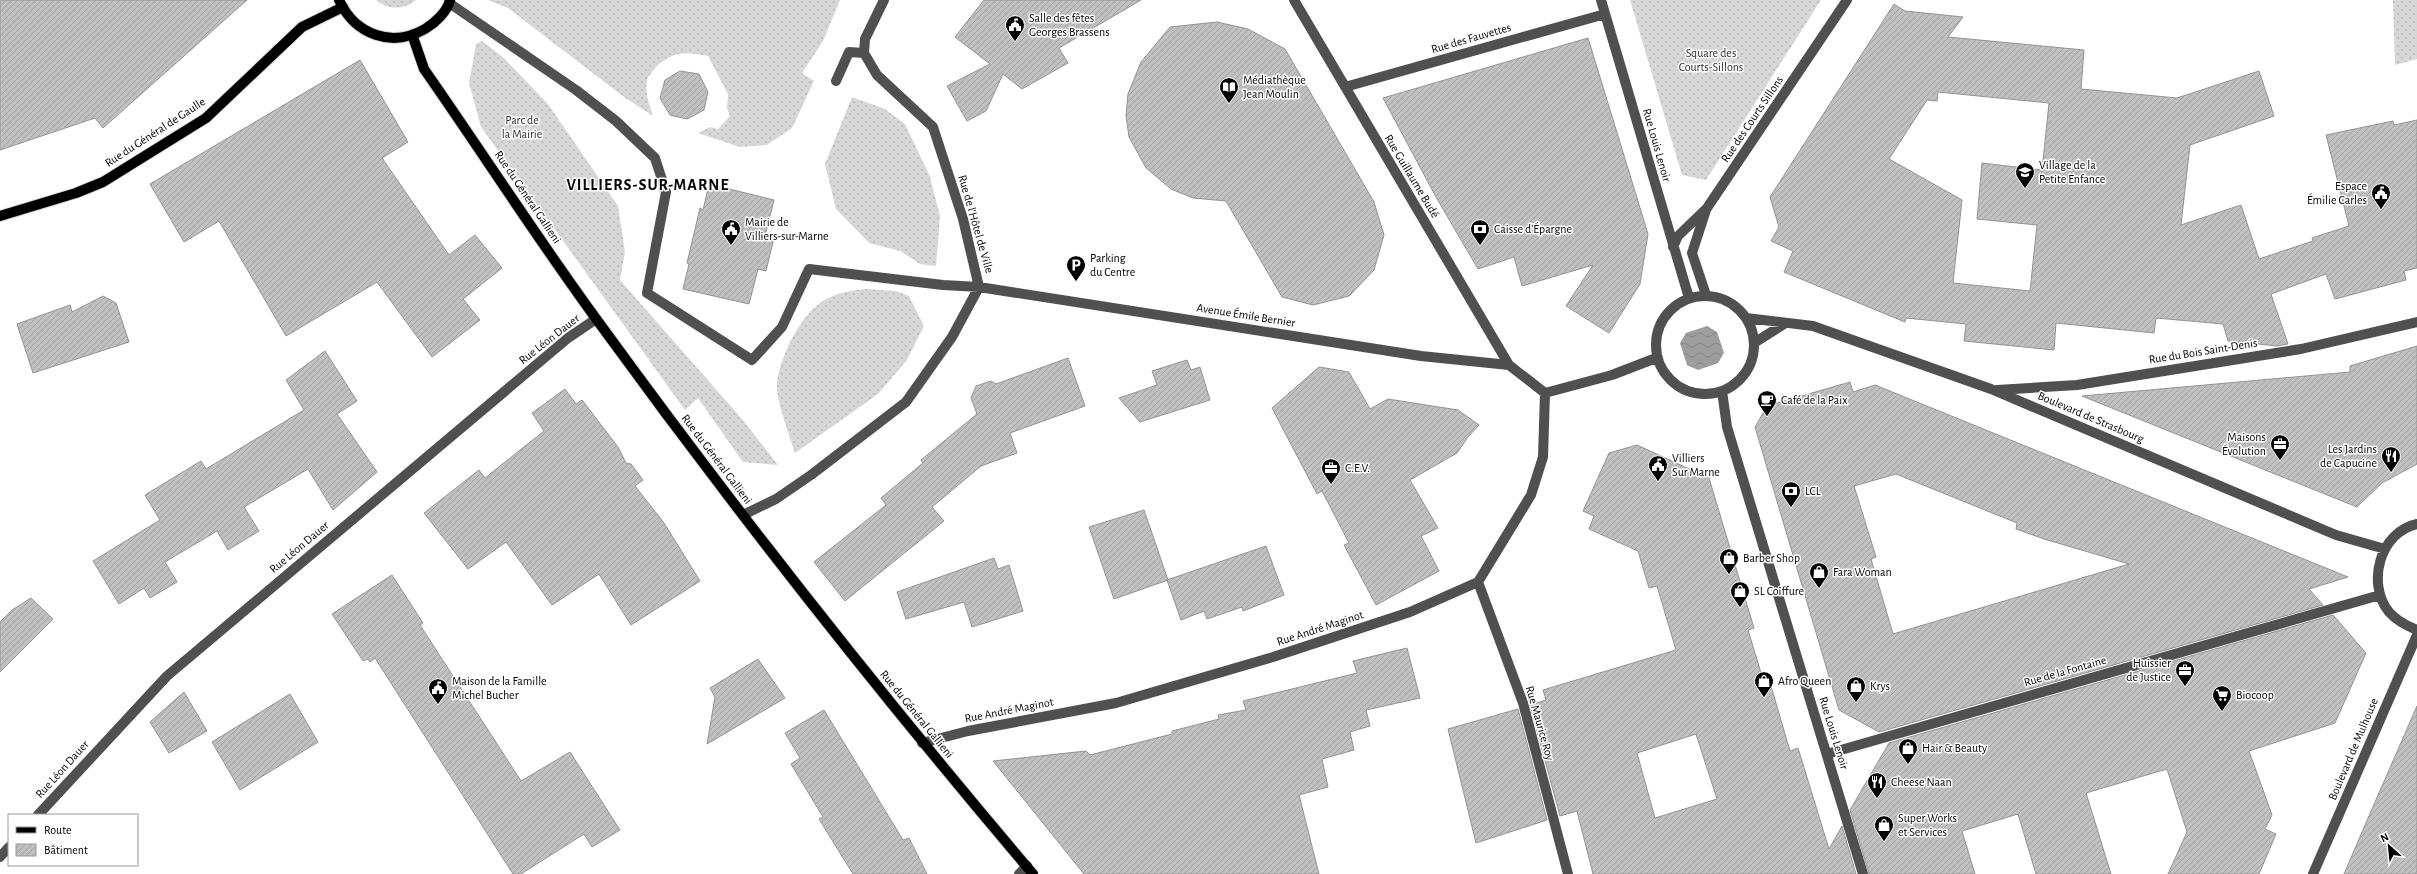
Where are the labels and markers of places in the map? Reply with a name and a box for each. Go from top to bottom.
place label: Salle des fêtes Georges Brassens [1029,12,1110,38]
public building icon: Salle des fêtes Georges Brassens [1004,14,1026,42]
place label: Médiathèque Jean Moulin [1243,74,1306,100]
library icon: Médiathèque Jean Moulin [1218,76,1240,104]
place label: Village de la Petite Enfance [2039,159,2105,185]
school or university icon: Village de la Petite Enfance [2014,161,2036,189]
place label: Espace Émilie Carles [2307,180,2367,206]
public building icon: Espace Émilie Carles [2370,182,2392,210]
place label: Mairie de Villiers-sur-Marne [745,216,829,242]
public building icon: Mairie de Villiers-sur-Marne [720,218,742,246]
bank icon: Caisse d'Épargne [1469,218,1491,246]
place label: Caisse d'Épargne [1494,222,1572,235]
place label: Parking du Centre [1090,252,1135,278]
parking icon: Parking du Centre [1065,254,1087,282]
cafe icon: Café de la Paix [1756,389,1778,417]
place label: Café de la Paix [1781,394,1847,406]
place label: Maisons Évolution [2222,431,2266,457]
office icon: Maisons Évolution [2269,433,2291,461]
place label: Les Jardins de Capucine [2320,443,2377,469]
restaurant icon: Les Jardins de Capucine [2380,445,2402,473]
place label: Villiers Sur Marne [1672,452,1720,478]
public building icon: Villiers Sur Marne [1647,454,1669,482]
office icon: C.E.V. [1320,457,1342,485]
place label: C.E.V. [1345,462,1370,474]
bank icon: LCL [1780,480,1802,508]
place label: LCL [1805,485,1821,497]
shop icon: Barber Shop [1718,547,1740,575]
place label: Barber Shop [1743,552,1800,564]
shop icon: Fara Woman [1808,561,1830,589]
place label: Fara Woman [1833,566,1892,578]
shop icon: SL Coiffure [1729,580,1751,608]
place label: SL Coiffure [1754,585,1804,597]
place label: Huissier de Justice [2126,657,2171,683]
office icon: Huissier de Justice [2174,659,2196,687]
shop icon: Afro Queen [1753,670,1775,698]
place label: Maison de la Famille Michel Bucher [452,675,547,701]
place label: Afro Queen [1778,675,1831,688]
shop icon: Krys [1845,675,1867,703]
public building icon: Maison de la Famille Michel Bucher [427,677,449,705]
place label: Krys [1870,680,1890,693]
supermarket icon: Biocoop [2211,684,2233,712]
place label: Biocoop [2236,689,2274,701]
shop icon: Hair & Beauty [1897,737,1919,765]
place label: Hair & Beauty [1922,742,1987,755]
restaurant icon: Cheese Naan [1866,771,1888,799]
place label: Cheese Naan [1891,776,1952,788]
place label: Super Works et Services [1898,812,1957,838]
shop icon: Super Works et Services [1873,814,1895,842]

